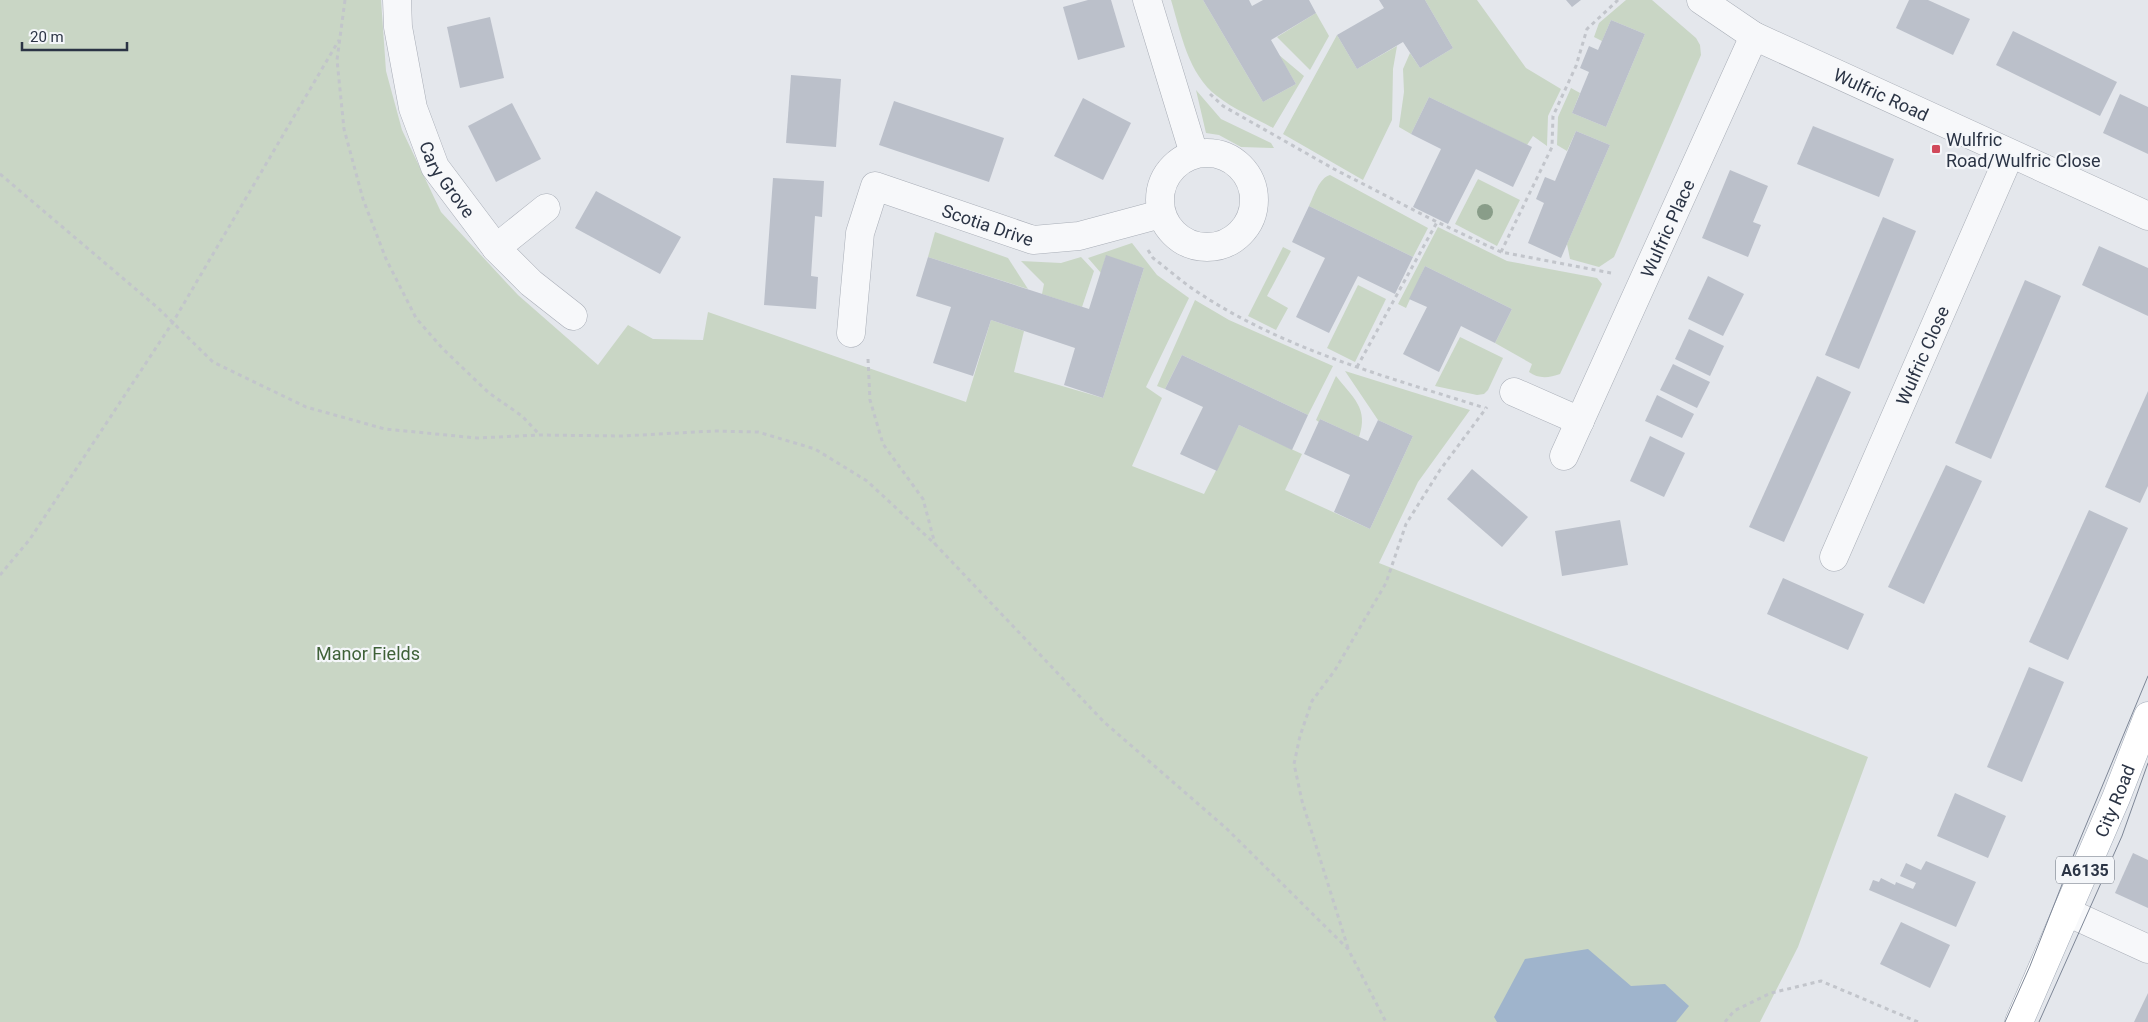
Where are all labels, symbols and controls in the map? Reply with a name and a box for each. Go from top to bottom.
scale bar [22,20,128,52]
text: 20 m [30,28,64,46]
street label: Wulfric Road [1830,63,1932,125]
place label: Wulfric Road/Wulfric Close [1946,129,2101,171]
street label: Cary Grove [416,138,480,221]
marker: Wulfric Road/Wulfric Close [1930,143,1942,155]
street label: Wulfric Place [1636,176,1698,281]
street label: Scotia Drive [939,199,1036,250]
street label: Wulfric Close [1891,303,1953,408]
park label: Manor Fields [316,643,420,664]
street label: City Road [2090,762,2139,840]
road number: A6135 [2056,856,2114,884]

